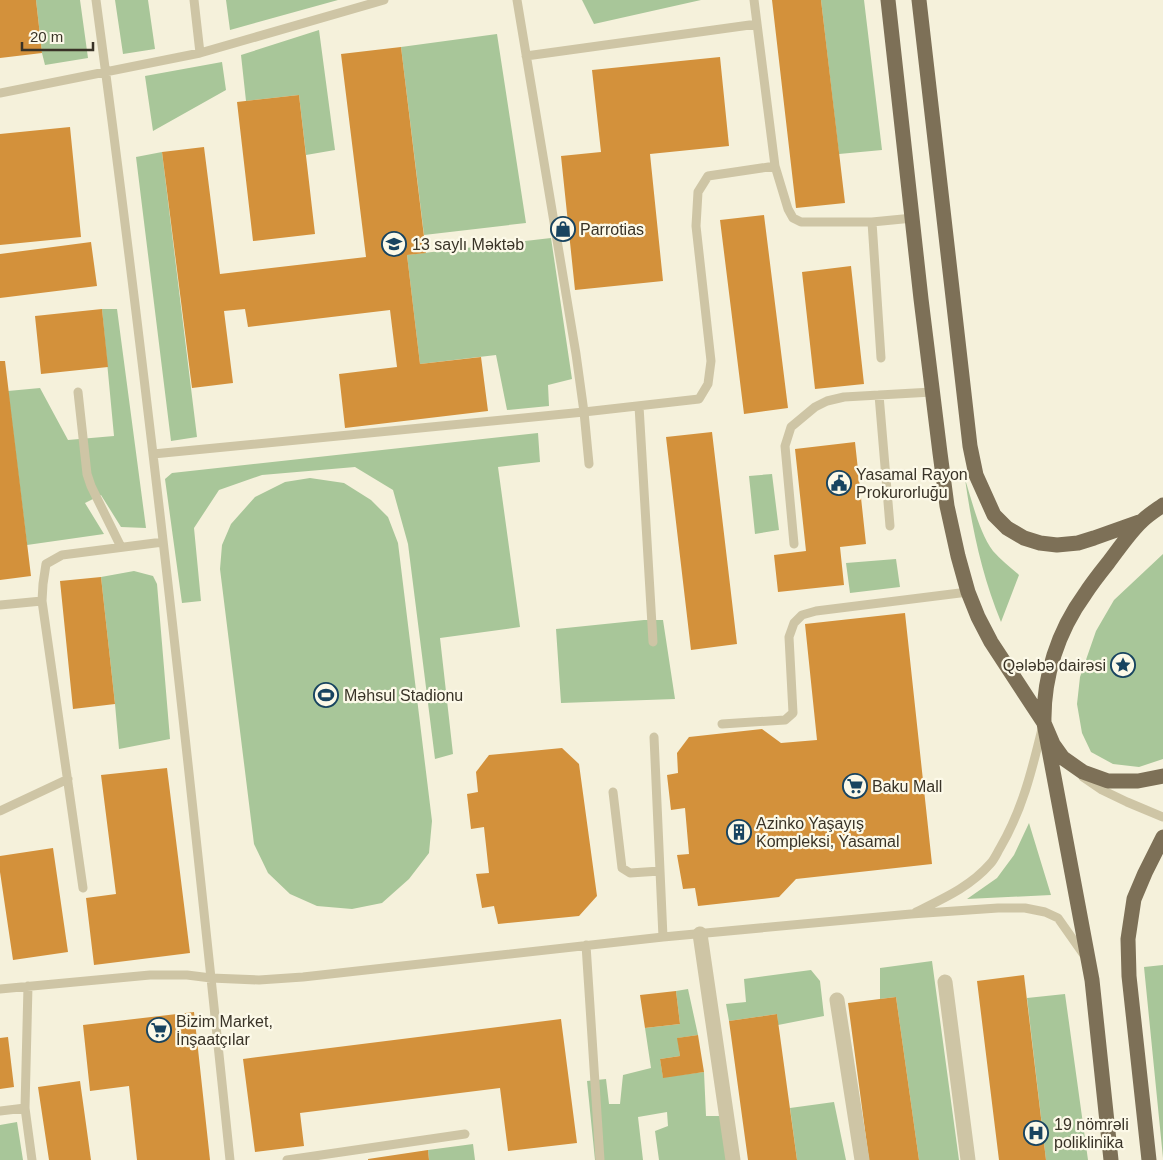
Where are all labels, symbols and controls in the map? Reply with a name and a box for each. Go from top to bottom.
scale bar [22,20,94,52]
text: 20 m [30,28,63,45]
shop icon: Parrotias [550,216,576,242]
place label: Parrotias [580,221,644,238]
school or university icon: 13 saylı Məktəb [381,231,407,257]
place label: 13 saylı Məktəb [412,236,524,253]
place label: Yasamal Rayon Prokurorluğu [856,466,968,501]
public building icon: Yasamal Rayon Prokurorluğu [826,470,852,496]
place icon: Qələbə dairəsi [1110,652,1136,678]
place label: Qələbə dairəsi [1003,657,1106,674]
sports icon: Məhsul Stadionu [313,682,339,708]
place label: Məhsul Stadionu [344,687,463,704]
supermarket icon: Baku Mall [842,773,868,799]
place label: Baku Mall [872,778,942,795]
place label: Azinko Yaşayış Kompleksi, Yasamal [756,815,899,850]
building icon: Azinko Yaşayış Kompleksi, Yasamal [726,819,752,845]
place label: Bizim Market, İnşaatçılar [176,1013,273,1048]
supermarket icon: Bizim Market, İnşaatçılar [146,1017,172,1043]
place label: 19 nömrəli poliklinika [1054,1116,1129,1151]
hospital icon: 19 nömrəli poliklinika [1023,1120,1049,1146]

